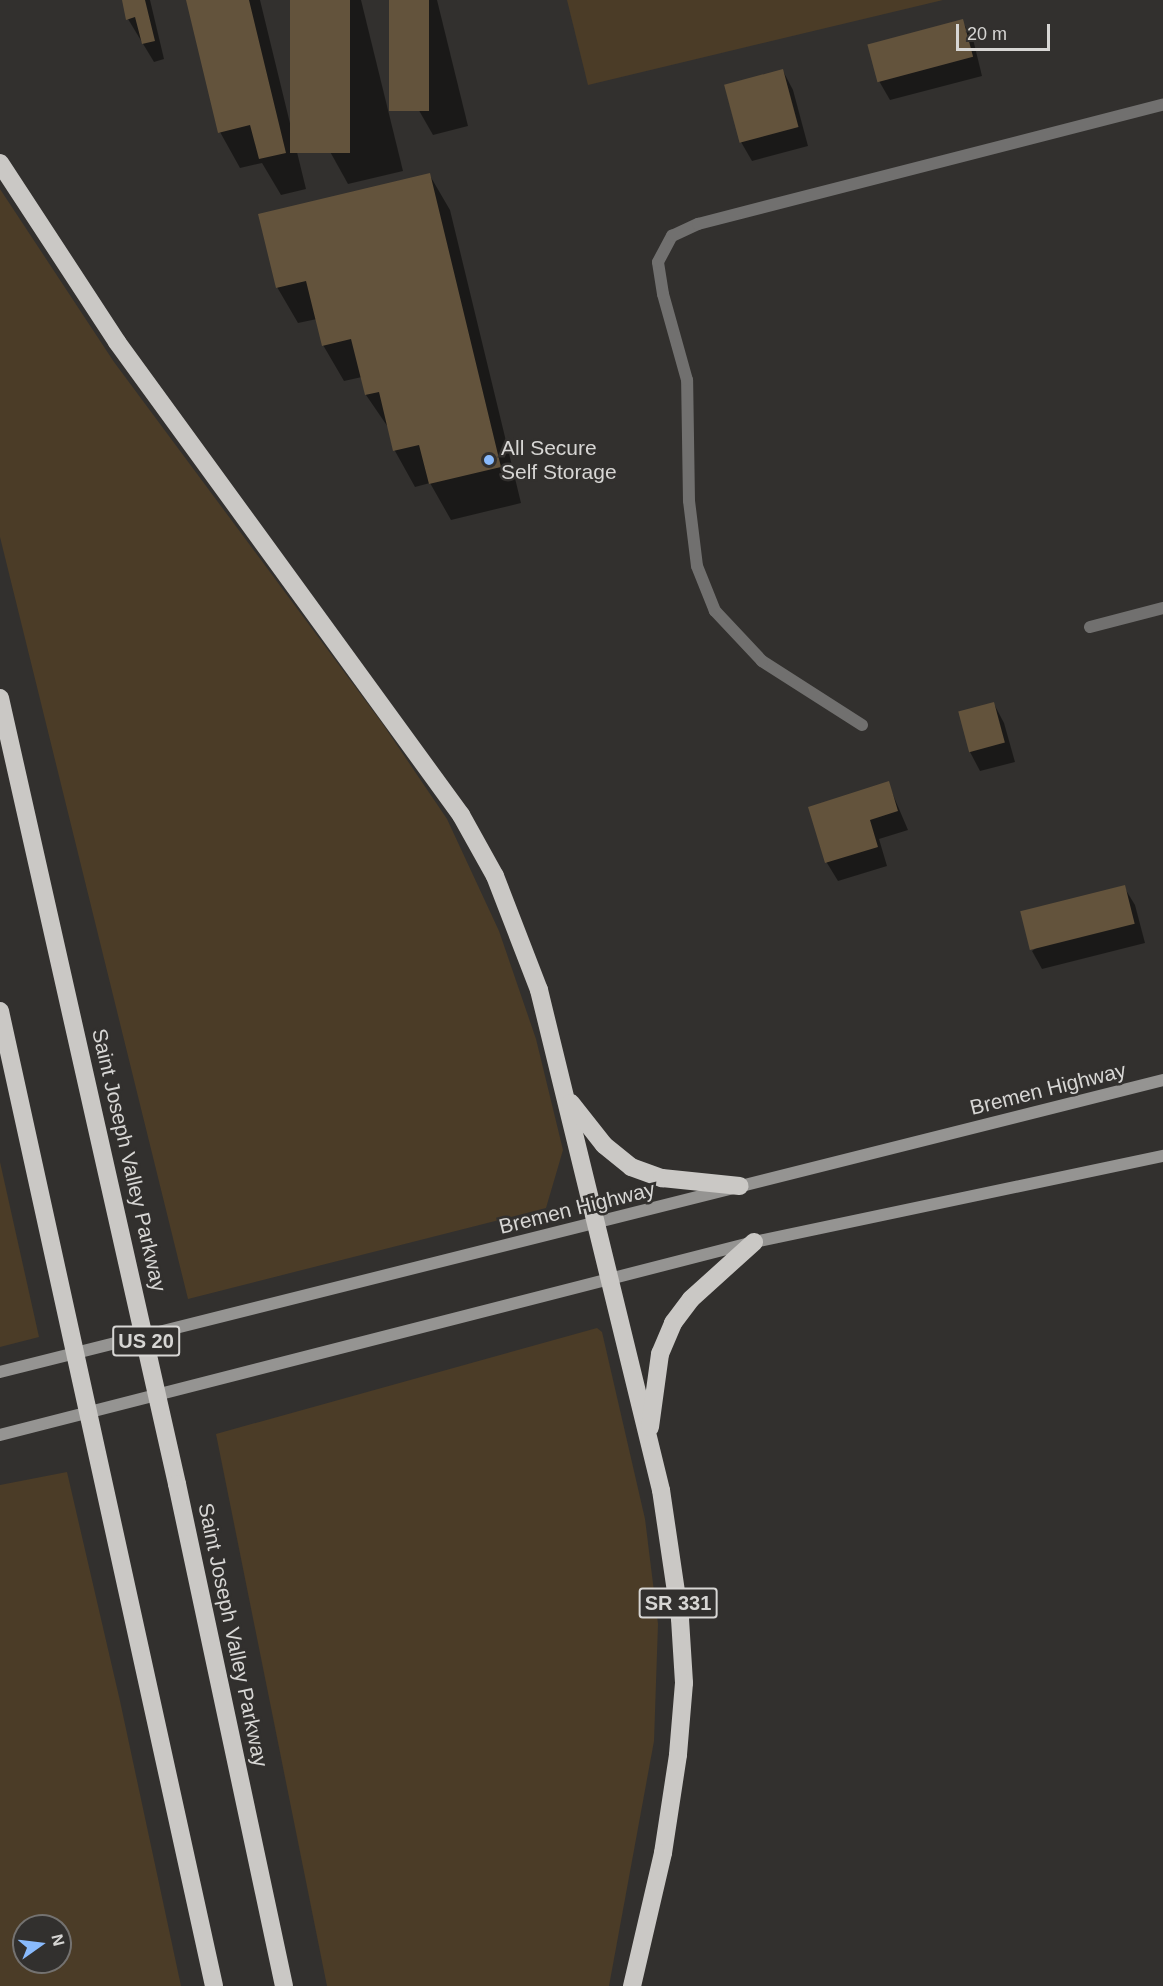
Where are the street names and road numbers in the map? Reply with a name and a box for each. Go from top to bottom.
street label: Saint Joseph Valley Parkway [86,1026,172,1294]
street label: Bremen Highway [967,1057,1129,1121]
street label: Bremen Highway [496,1176,658,1240]
road number: US 20 [112,1324,180,1358]
street label: Saint Joseph Valley Parkway [193,1501,273,1769]
road number: SR 331 [638,1586,718,1620]

